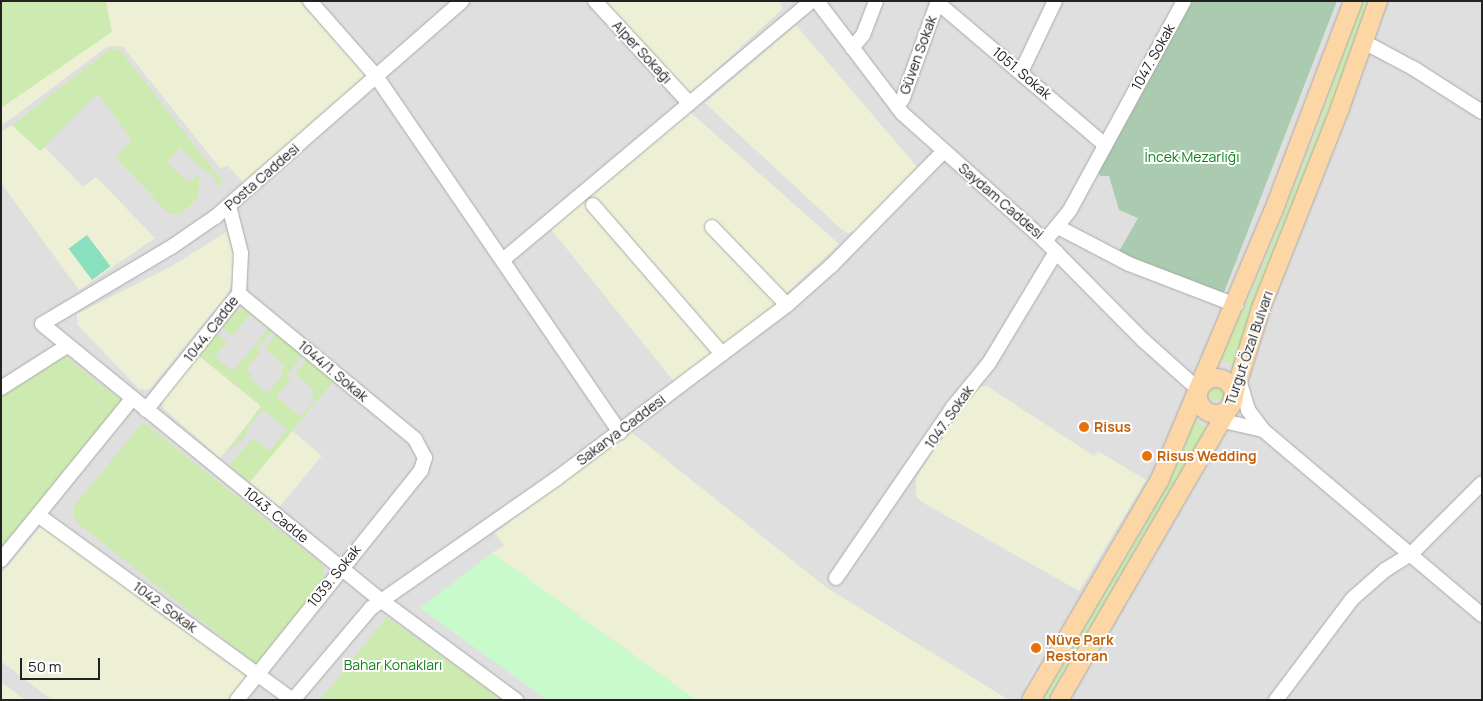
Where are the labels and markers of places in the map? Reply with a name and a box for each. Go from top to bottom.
place label: Risus [1094,419,1131,435]
marker: Risus [1078,421,1090,433]
place label: Risus Wedding [1157,448,1257,464]
marker: Risus Wedding [1141,450,1153,462]
place label: Nüve Park Restoran [1046,632,1113,664]
marker: Nüve Park Restoran [1030,642,1042,654]

